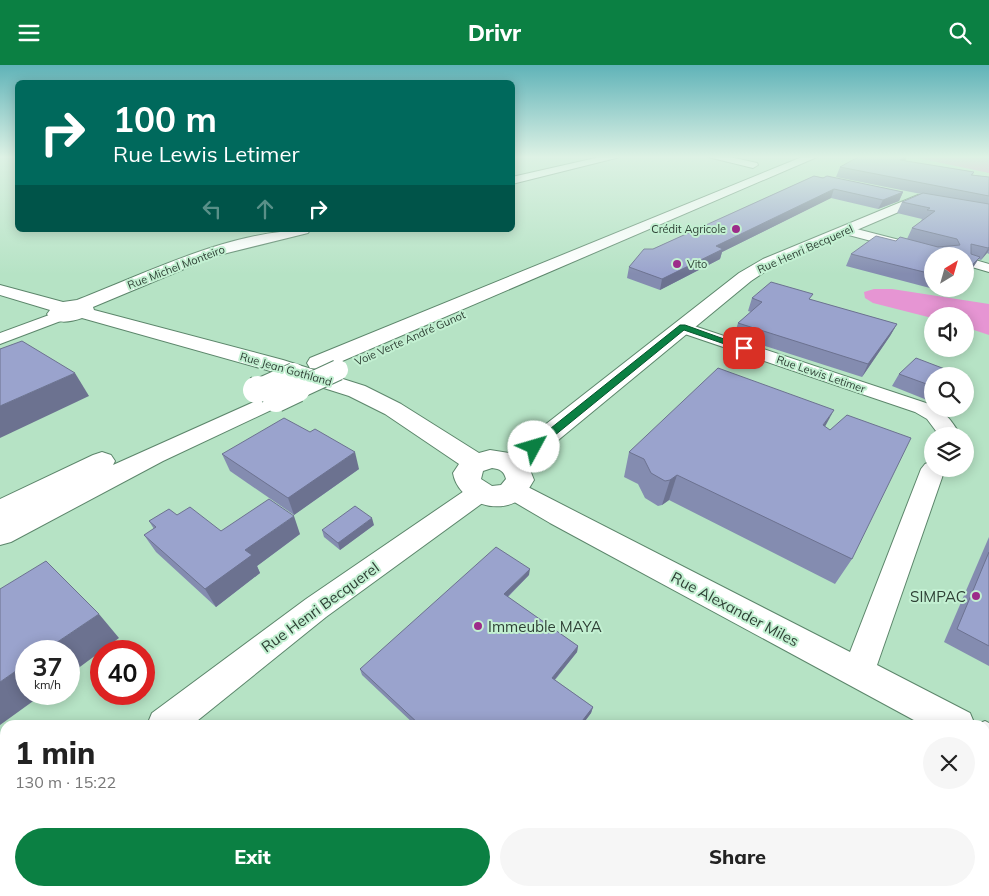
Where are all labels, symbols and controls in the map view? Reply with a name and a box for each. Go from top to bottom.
icon: menu [15,19,43,47]
text: Drivr [468,19,521,47]
icon: search [946,19,974,47]
text: 100 m [113,97,217,141]
icon: right [30,100,95,165]
text: Rue Lewis Letimer [113,140,299,168]
icon: left [198,195,226,223]
icon: ahead [251,195,279,223]
icon: right [304,195,332,223]
place label: Crédit Agricole [651,222,726,236]
street label: Rue Henri Becquerel [755,222,855,276]
marker: Crédit Agricole [730,223,742,235]
street label: Rue Michel Monteiro [125,242,227,292]
north arrow [924,247,974,297]
map controls [924,247,974,477]
place label: Vito [687,257,707,271]
marker: Vito [671,258,683,270]
street label: Voie Verte André Gunot [353,307,468,369]
button: sound [924,307,974,357]
pin [723,327,765,369]
icon: arrive [730,334,758,362]
street label: Rue Jean Gothland [238,349,334,389]
street label: Rue Lewis Letimer [775,352,867,396]
button: search [924,367,974,417]
position arrow [507,420,559,472]
button: layers [924,427,974,477]
street label: Rue Henri Becquerel [257,558,383,656]
street label: Rue Alexander Miles [668,567,802,651]
place label: SIMPAC [910,587,966,606]
marker: SIMPAC [970,590,982,602]
place label: Immeuble MAYA [488,617,602,636]
marker: Immeuble MAYA [472,620,484,632]
speed limit sign: 40 [90,640,155,705]
text: 37 [32,651,63,682]
text: km/h [34,677,61,692]
text: 1 min [15,734,95,772]
button: close [923,737,975,789]
text: 130 m · 15:22 [15,772,116,792]
button: Exit [15,828,490,886]
button: Share [500,828,975,886]

